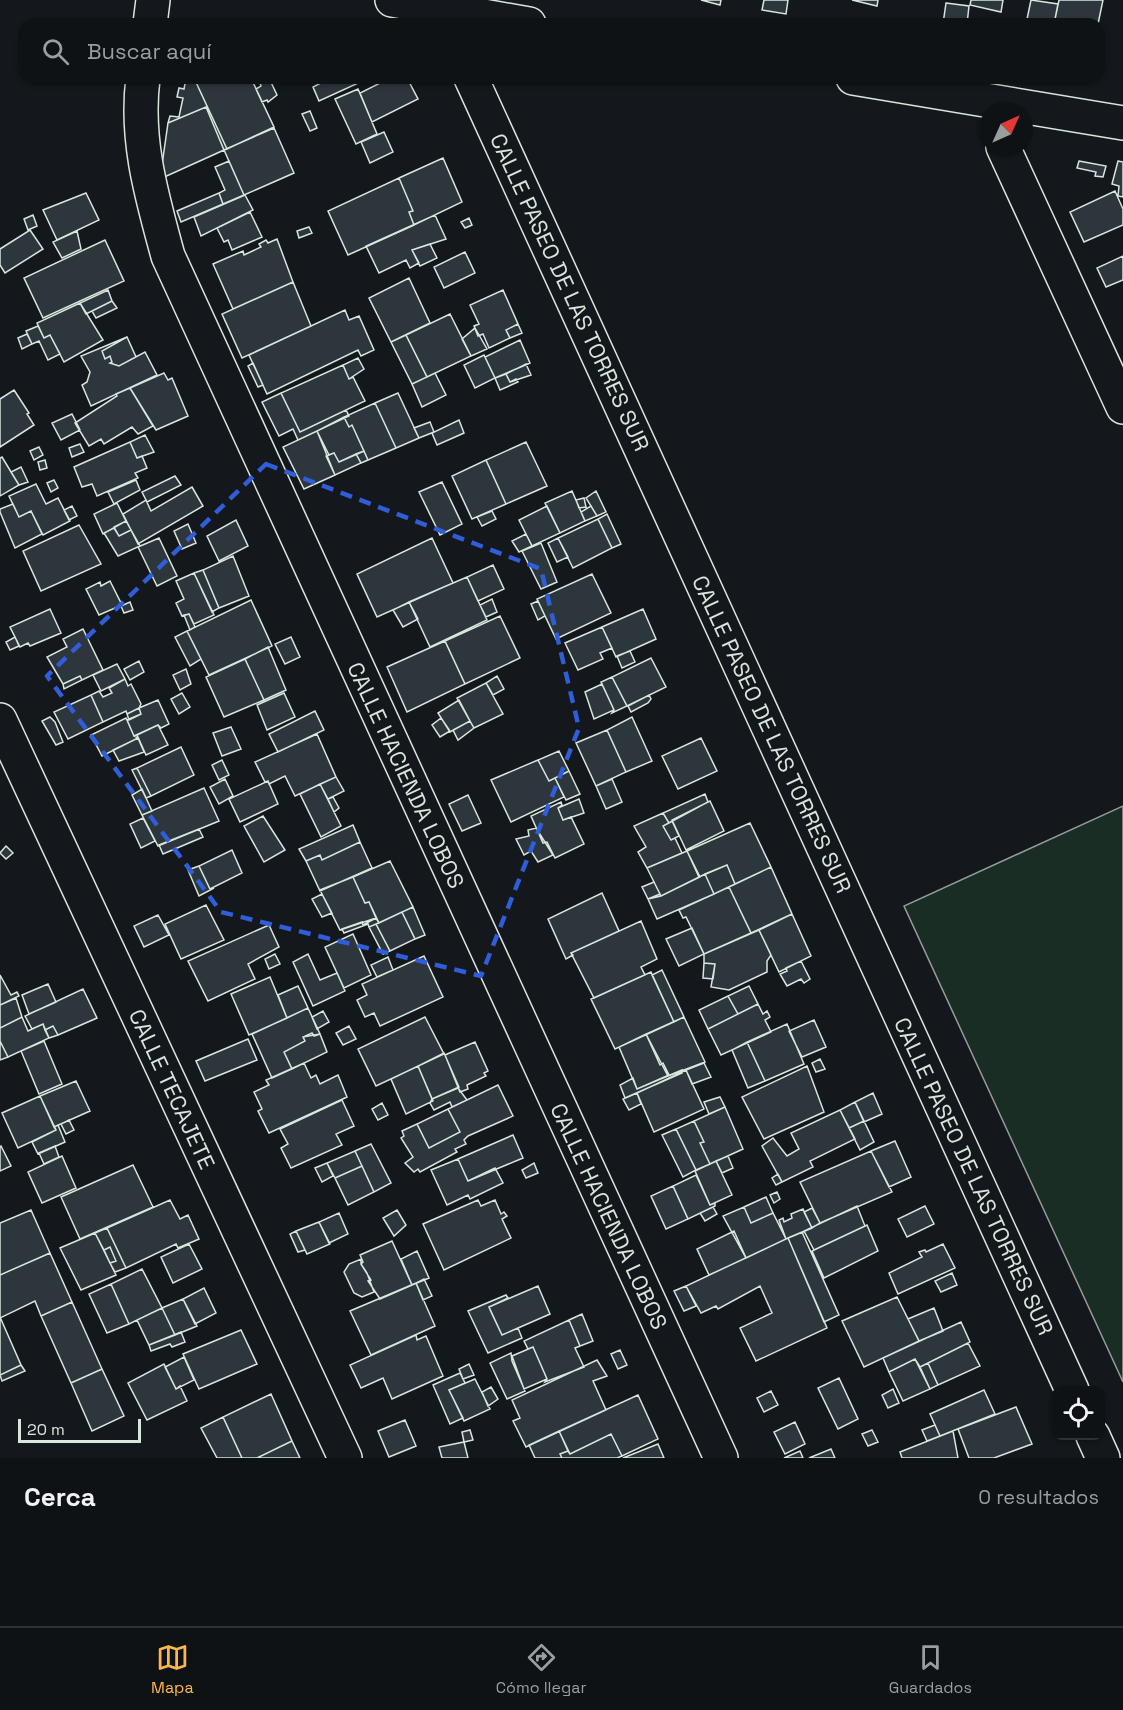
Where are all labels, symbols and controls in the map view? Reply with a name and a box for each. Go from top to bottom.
search box [18,18,1105,84]
icon: search [39,35,72,68]
text: Buscar aquí [87,37,212,65]
north arrow [979,102,1033,156]
street label: CALLE PASEO DE LAS TORRES SUR [484,129,656,455]
street label: CALLE PASEO DE LAS TORRES SUR [686,571,858,897]
street label: CALLE HACIENDA LOBOS [341,657,471,893]
street label: CALLE TECAJETE [123,1005,221,1173]
street label: CALLE PASEO DE LAS TORRES SUR [888,1013,1060,1339]
street label: CALLE HACIENDA LOBOS [544,1098,674,1334]
map controls [1051,1386,1105,1440]
button: locate [1051,1386,1105,1440]
scale bar [18,1416,141,1444]
text: 20 m [27,1419,65,1440]
text: Cerca [24,1480,96,1514]
text: 0 resultados [978,1484,1099,1510]
tab: Mapa [151,1641,194,1698]
tab: Cómo llegar [496,1641,587,1698]
tab: Guardados [889,1641,972,1698]

